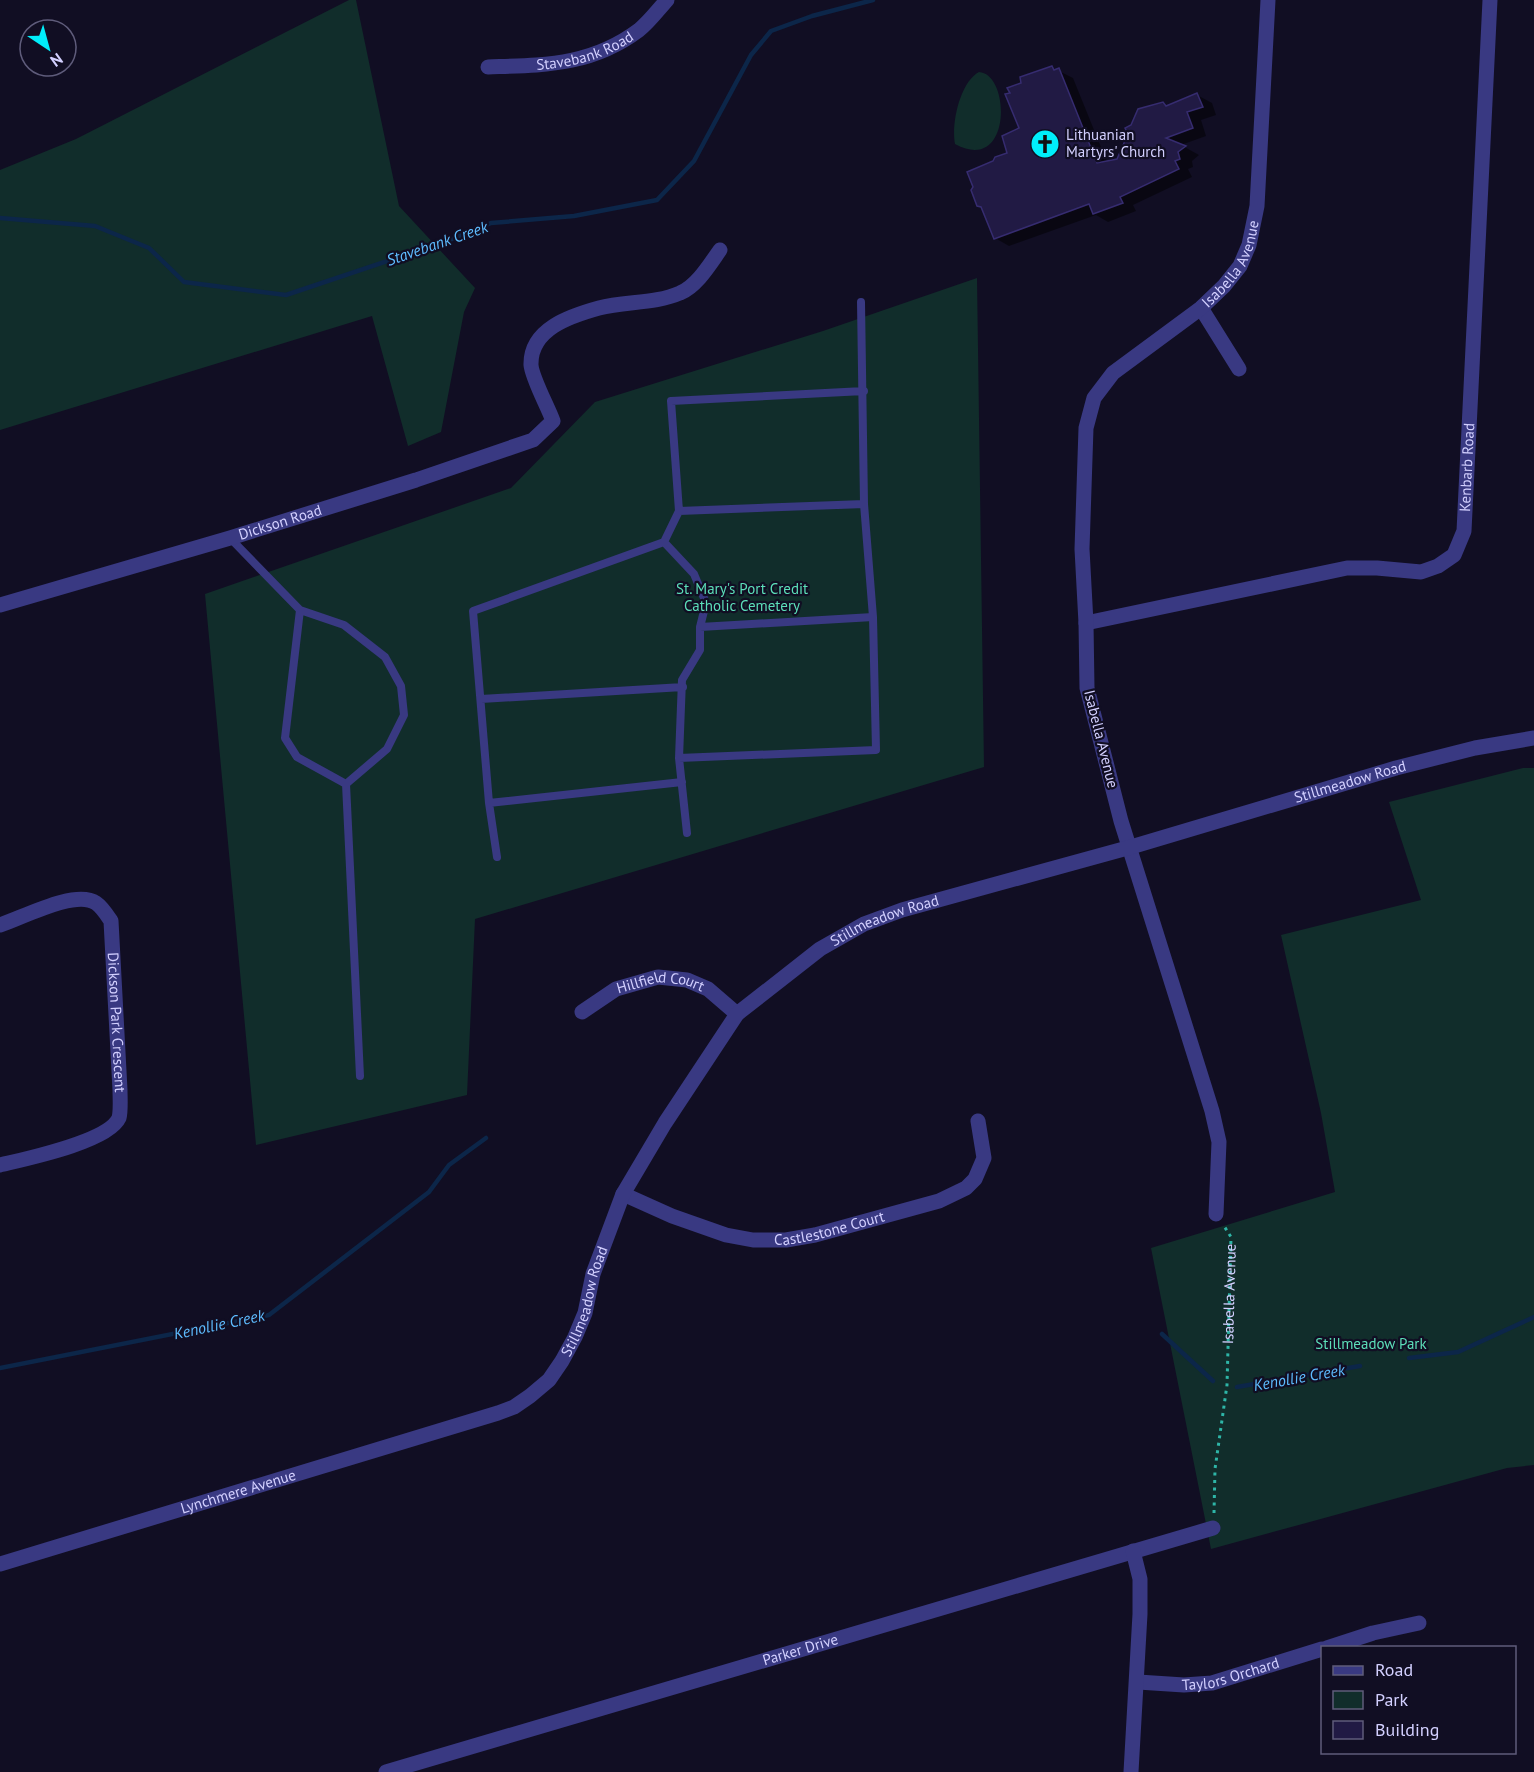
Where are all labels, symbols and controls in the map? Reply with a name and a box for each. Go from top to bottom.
north arrow [18,18,78,78]
street label: Stavebank Road [535,27,637,74]
text: N [47,49,67,71]
place label: Lithuanian Martyrs' Church [1066,125,1165,161]
church icon: Lithuanian Martyrs' Church [1029,128,1061,160]
water label: Stavebank Creek [384,216,491,270]
street label: Isabella Avenue [1197,219,1263,311]
street label: Kenbarb Road [1455,423,1478,512]
street label: Dickson Road [236,500,324,544]
park label: St. Mary's Port Credit Catholic Cemetery [676,579,808,615]
street label: Isabella Avenue [1080,688,1123,790]
street label: Stillmeadow Road [1292,756,1408,807]
street label: Stillmeadow Road [827,890,941,950]
street label: Dickson Park Crescent [104,952,130,1093]
street label: Hillfield Court [614,967,708,997]
street label: Castlestone Court [774,1206,887,1249]
street label: Stillmeadow Road [556,1243,612,1360]
street label: Isabella Avenue [1218,1243,1240,1344]
water label: Kenollie Creek [172,1304,267,1343]
park label: Stillmeadow Park [1315,1334,1427,1353]
water label: Kenollie Creek [1252,1359,1347,1395]
street label: Lynchmere Avenue [178,1465,298,1518]
street label: Parker Drive [760,1629,840,1669]
legend [1321,1646,1516,1754]
street label: Taylors Orchard [1181,1653,1281,1694]
text: Road [1375,1658,1413,1681]
text: Park [1375,1688,1408,1711]
text: Building [1375,1718,1439,1741]

